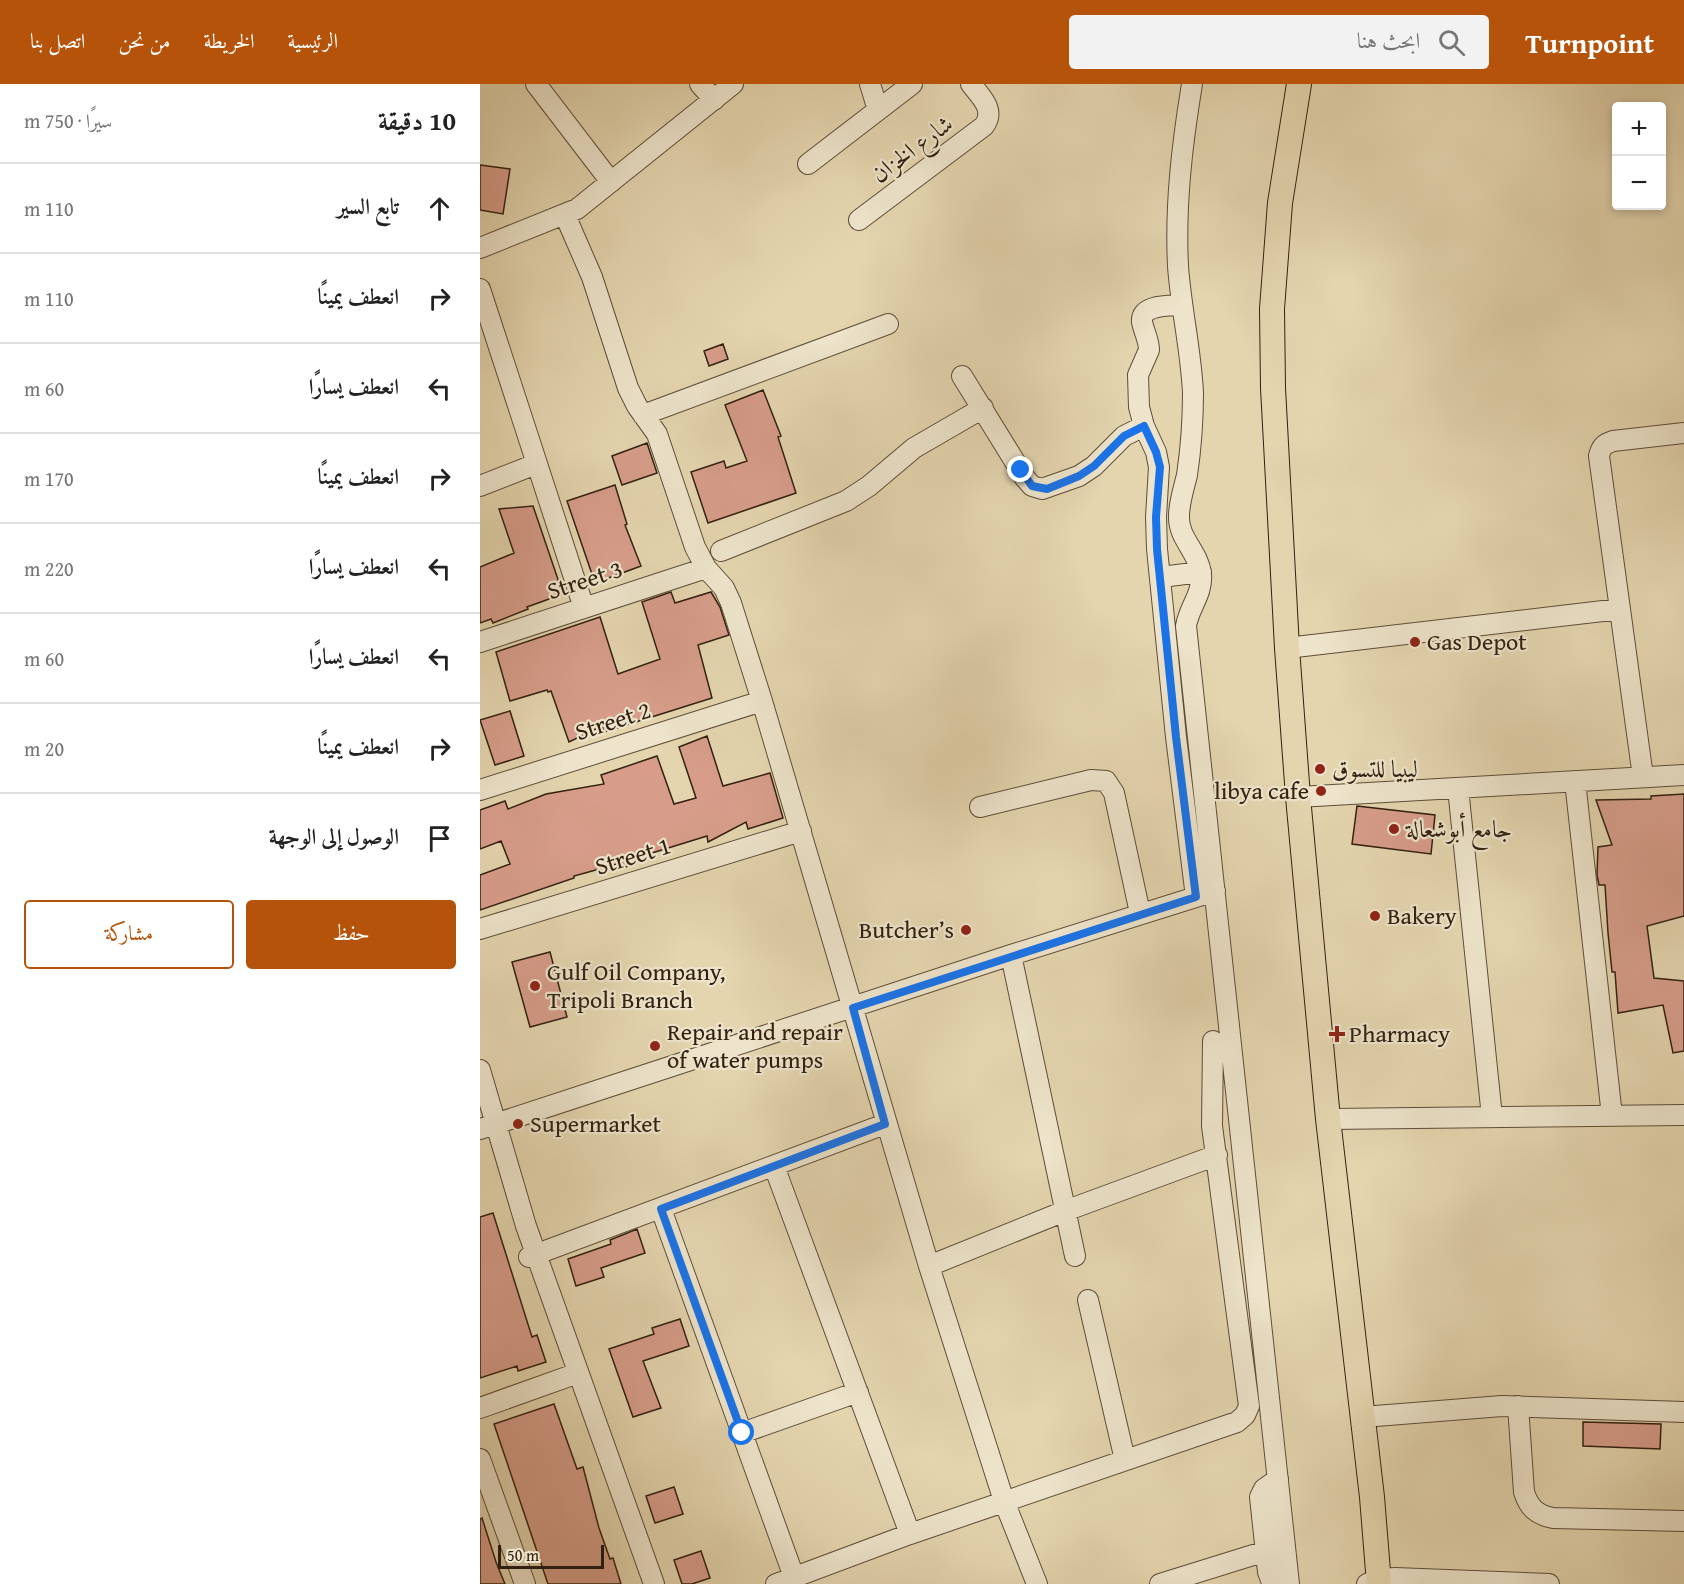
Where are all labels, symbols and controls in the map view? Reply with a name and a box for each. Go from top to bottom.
search box [1069,15,1489,69]
text: Turnpoint [1525,22,1654,63]
text: ابحث هنا [1357,24,1420,56]
text: اتصل بنا [30,25,85,56]
text: من نحن [118,25,171,56]
text: الخريطة [204,25,255,56]
text: الرئيسية [288,25,338,56]
icon: search [1435,26,1468,59]
text: 10 دقيقة [378,101,456,140]
map controls [1612,102,1666,210]
button: + [1612,102,1666,156]
text: سيرًا · 750 m [24,106,112,135]
street label: شارع الخزان [863,106,962,193]
button: − [1612,156,1666,210]
text: تابع السير [337,190,399,222]
icon: ahead [423,192,456,225]
text: 110 m [24,194,74,223]
text: انعطف يمينًا [318,280,399,312]
icon: right [423,282,456,315]
text: 110 m [24,284,74,313]
text: انعطف يسارًا [309,370,399,402]
icon: left [423,372,456,405]
text: 60 m [24,374,64,403]
route end [1007,456,1033,482]
text: انعطف يمينًا [318,460,399,492]
icon: right [423,462,456,495]
text: 170 m [24,464,74,493]
text: انعطف يسارًا [309,550,399,582]
street label: Street 3 [543,551,627,608]
icon: left [423,552,456,585]
text: 220 m [24,554,74,583]
place label: Gas Depot [1427,624,1527,659]
marker: Gas Depot [1408,635,1422,649]
text: انعطف يسارًا [309,640,399,672]
icon: left [423,642,456,675]
text: 60 m [24,644,64,673]
street label: Street 2 [571,692,655,749]
text: انعطف يمينًا [318,730,399,762]
icon: right [423,732,456,765]
text: 20 m [24,734,64,763]
place label: ليبيا للتسوق [1332,751,1418,786]
marker: ليبيا للتسوق [1313,762,1327,776]
place label: libya cafe [1214,773,1309,808]
marker: libya cafe [1314,784,1328,798]
place label: جامع أبوشعالة [1405,811,1512,851]
text: الوصول إلى الوجهة [269,820,399,852]
icon: arrive [423,822,456,855]
marker: جامع أبوشعالة [1387,822,1401,836]
street label: Street 1 [591,827,675,884]
place label: Bakery [1387,898,1457,933]
button: مشاركة [24,900,234,969]
button: حفظ [246,900,456,969]
marker: Bakery [1368,909,1382,923]
place label: Butcher’s [859,912,954,947]
marker: Butcher’s [959,923,973,937]
place label: Gulf Oil Company, Tripoli Branch [547,954,725,1017]
marker: Gulf Oil Company, Tripoli Branch [528,979,542,993]
place label: Repair and repair of water pumps [667,1014,843,1077]
place label: Pharmacy [1349,1016,1450,1051]
marker: Pharmacy [1330,1027,1344,1041]
marker: Repair and repair of water pumps [648,1039,662,1053]
place label: Supermarket [530,1106,662,1141]
marker: Supermarket [511,1117,525,1131]
route start [728,1419,754,1445]
scale bar [498,1542,604,1570]
text: 50 m [507,1543,539,1567]

